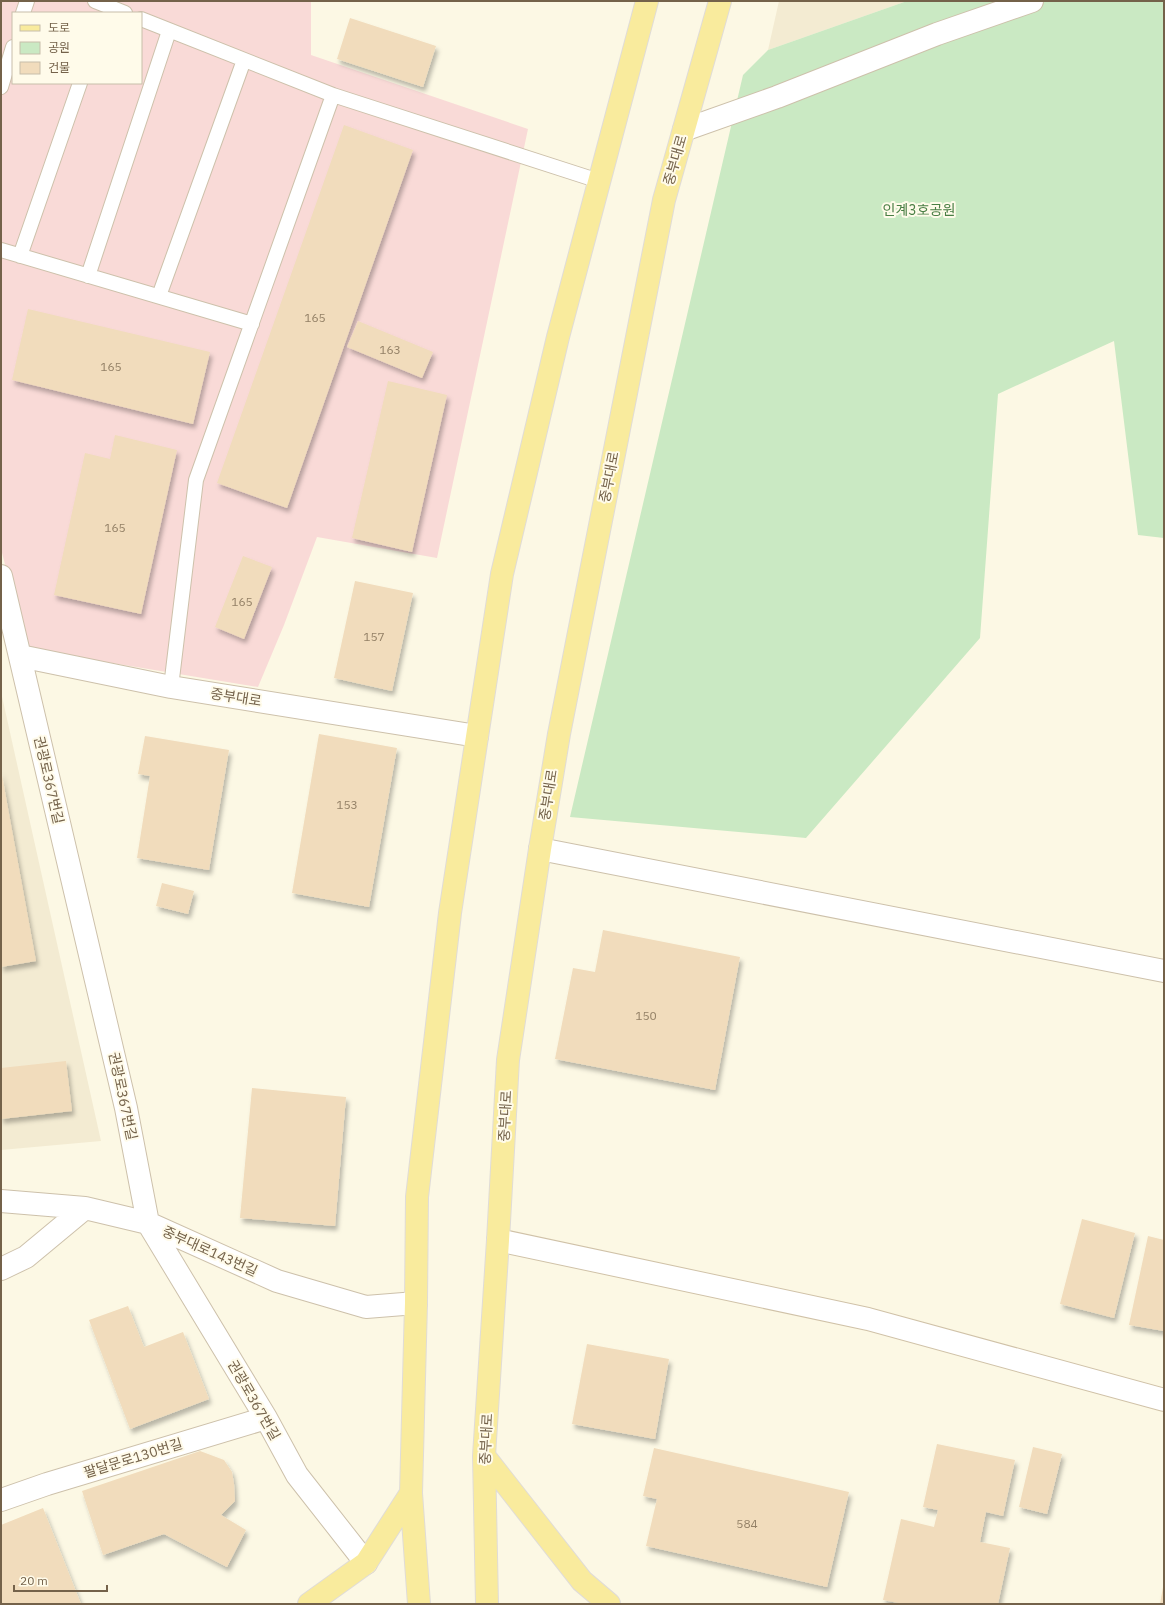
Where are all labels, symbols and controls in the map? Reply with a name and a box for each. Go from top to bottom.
legend [12,12,142,84]
text: 도로 [48,20,70,35]
text: 공원 [48,40,70,55]
text: 건물 [48,60,70,75]
street label: 중부대로 [659,133,691,187]
park label: 인계3호공원 [883,201,955,219]
house number: 165 [304,310,326,325]
house number: 163 [379,342,401,357]
house number: 165 [100,359,122,374]
street label: 중부대로 [595,450,623,504]
house number: 165 [104,520,126,535]
house number: 165 [231,594,253,609]
house number: 157 [363,629,385,644]
street label: 중부대로 [209,684,263,710]
street label: 권광로367번길 [30,734,68,826]
street label: 중부대로 [535,768,561,822]
house number: 153 [336,797,358,812]
house number: 150 [635,1008,657,1023]
street label: 권광로367번길 [105,1050,141,1142]
street label: 중부대로 [495,1090,515,1142]
street label: 중부대로143번길 [160,1222,260,1280]
street label: 권광로367번길 [224,1357,284,1443]
street label: 중부대로 [476,1413,496,1465]
street label: 팔달문로130번길 [81,1434,185,1482]
house number: 584 [736,1516,758,1531]
scale bar [14,1567,107,1593]
text: 20 m [20,1573,48,1588]

